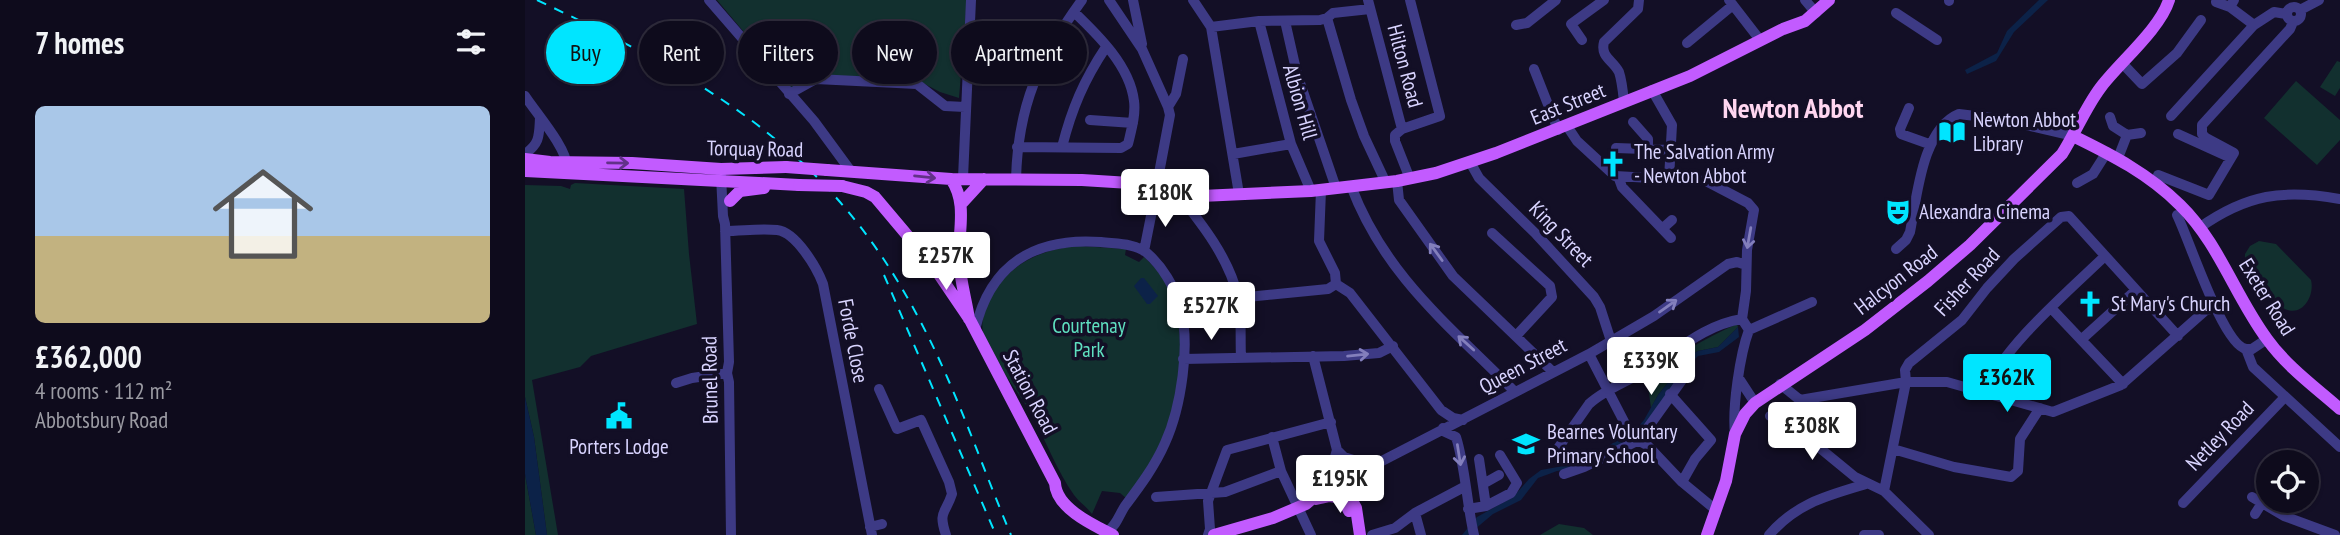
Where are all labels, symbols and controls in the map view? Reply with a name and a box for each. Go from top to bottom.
chip: Buy [546,21,625,84]
chip: Rent [639,21,724,84]
chip: Filters [738,21,838,84]
chip: New [852,21,937,84]
chip: Apartment [951,21,1087,84]
street label: Hilton Road [1381,21,1430,110]
text: 7 homes [35,23,124,62]
icon: filters [452,23,490,61]
street label: Albion Hill [1277,61,1324,143]
street label: East Street [1526,76,1609,131]
district label: Newton Abbot [1723,89,1863,126]
place label: Newton Abbot Library [1973,106,2076,157]
library icon: Newton Abbot Library [1937,117,1967,147]
street label: Torquay Road [707,134,803,163]
place label: The Salvation Army - Newton Abbot [1634,138,1774,189]
church icon: The Salvation Army - Newton Abbot [1598,149,1628,179]
icon: home [200,151,326,277]
one-way arrow [606,156,629,170]
one-way arrow [913,170,936,183]
pin: £180K [1116,170,1214,229]
text: £180K [1137,177,1193,206]
street label: King Street [1523,195,1599,272]
theatre icon: Alexandra Cinema [1883,197,1913,227]
place label: Alexandra Cinema [1919,198,2050,225]
one-way arrow [1742,226,1755,248]
pin: £257K [897,232,995,292]
street label: Halcyon Road [1849,239,1943,320]
text: £257K [918,240,974,269]
street label: Fisher Road [1928,242,2005,322]
one-way arrow [1429,243,1443,262]
street label: Exeter Road [2233,253,2302,340]
pin: £527K [1162,282,1260,342]
church icon: St Mary's Church [2075,289,2105,319]
text: £527K [1183,290,1239,319]
place label: St Mary's Church [2111,290,2230,317]
street label: Forde Close [832,297,875,385]
one-way arrow [1658,299,1677,313]
park label: Courtenay Park [1052,312,1126,363]
street label: Queen Street [1475,331,1571,400]
one-way arrow [1458,334,1475,351]
street label: Brunel Road [695,336,724,424]
text: £362,000 [35,337,142,376]
pin: £339K [1602,338,1700,397]
street label: Station Road [997,345,1064,439]
text: £339K [1623,345,1679,374]
one-way arrow [1346,348,1368,361]
pin: £362K [1958,354,2056,414]
text: £362K [1979,362,2035,391]
text: 4 rooms · 112 m² [35,376,172,405]
street label: Netley Road [2180,395,2259,476]
public building icon: Porters Lodge [604,401,634,431]
pin: £308K [1763,402,1861,462]
text: Abbotsbury Road [35,405,168,434]
text: £308K [1784,410,1840,439]
place label: Bearnes Voluntary Primary School [1547,418,1678,469]
school or university icon: Bearnes Voluntary Primary School [1511,429,1541,459]
place label: Porters Lodge [569,433,669,460]
one-way arrow [1453,443,1466,466]
map controls [2256,450,2319,513]
button: locate [2256,450,2319,513]
pin: £195K [1291,456,1389,515]
text: £195K [1312,463,1368,492]

